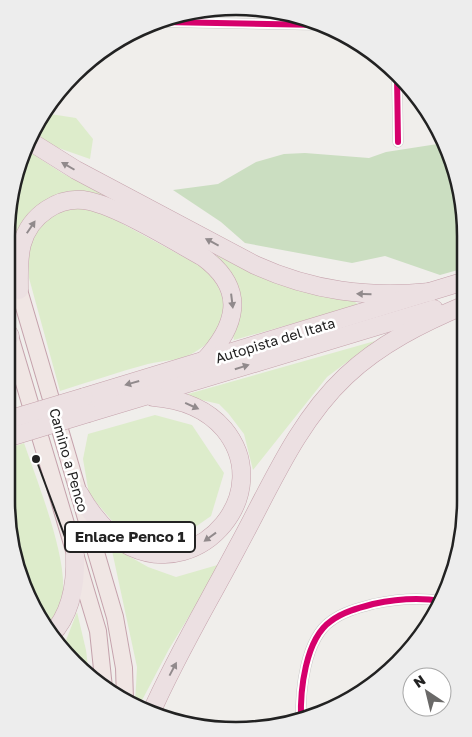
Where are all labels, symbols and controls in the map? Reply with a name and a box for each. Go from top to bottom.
one-way arrow [61,162,76,170]
one-way arrow [26,220,35,233]
one-way arrow [205,238,219,246]
one-way arrow [356,290,372,298]
one-way arrow [228,294,236,310]
street label: Autopista del Itata [213,314,337,366]
one-way arrow [235,363,250,371]
one-way arrow [125,379,140,387]
one-way arrow [185,403,199,411]
street label: Camino a Penco [46,406,92,514]
callout: Enlace Penco 1 [65,522,195,552]
text: Enlace Penco 1 [75,527,185,545]
one-way arrow [204,531,217,542]
one-way arrow [168,662,177,676]
north arrow [402,667,452,717]
text: N [410,671,428,691]

